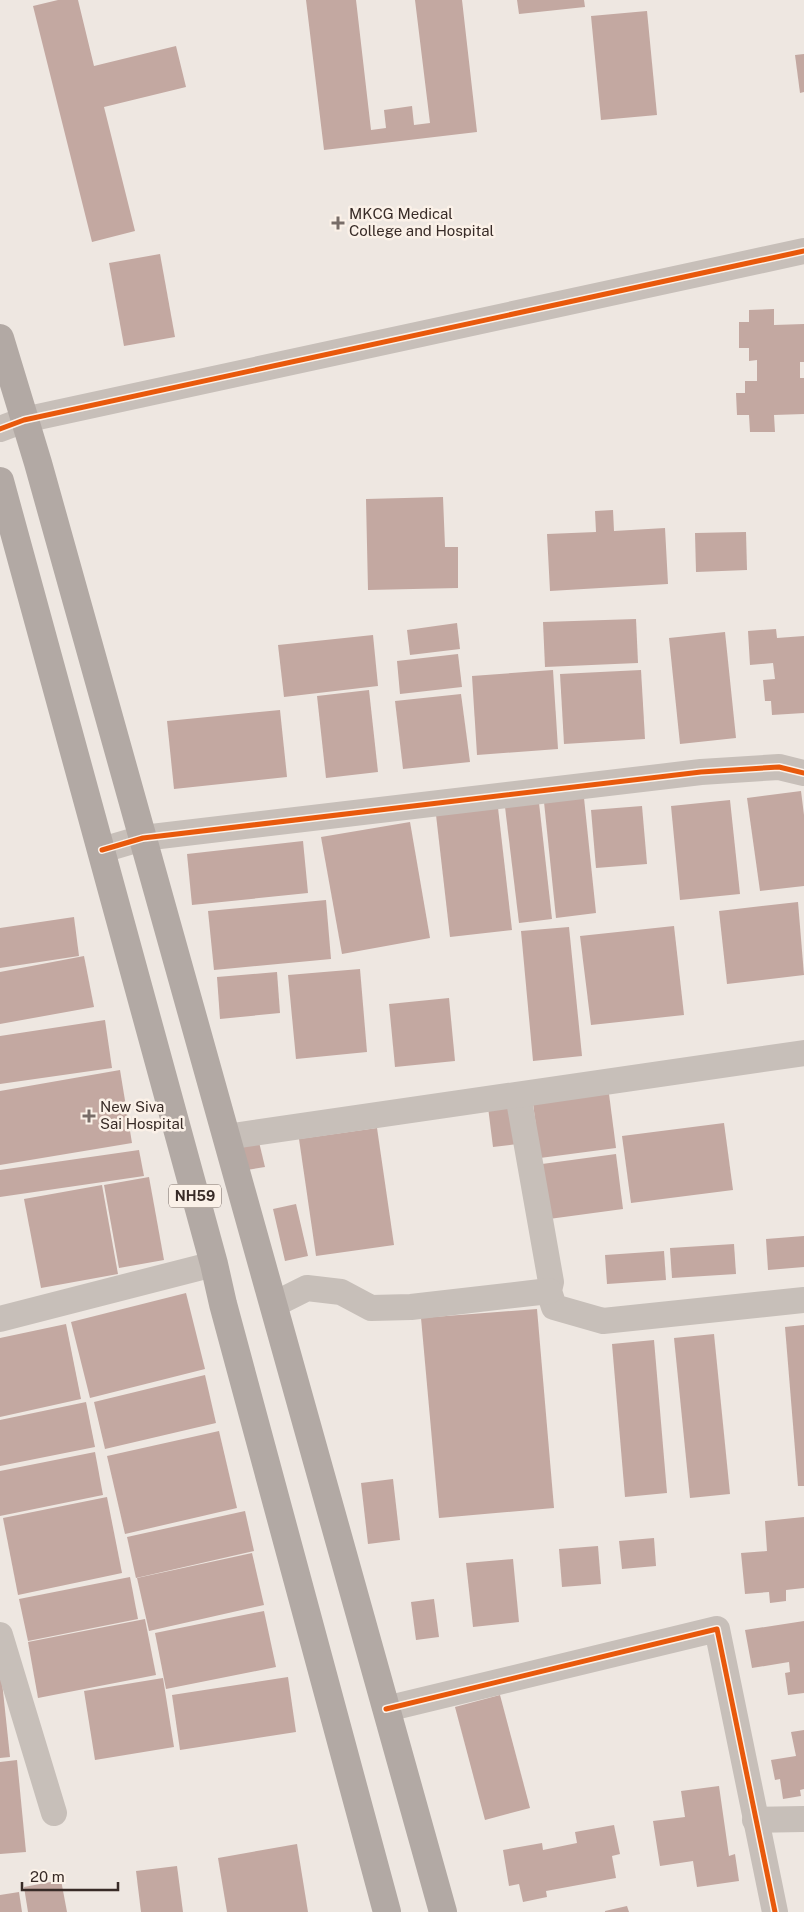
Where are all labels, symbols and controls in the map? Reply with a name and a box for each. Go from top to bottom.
place label: MKCG Medical College and Hospital [349,205,494,239]
marker: MKCG Medical College and Hospital [331,216,345,230]
place label: New Siva Sai Hospital [100,1098,184,1132]
marker: New Siva Sai Hospital [82,1109,96,1123]
road number: NH59 [169,1184,221,1208]
scale bar [22,1860,119,1892]
text: 20 m [30,1868,65,1885]

